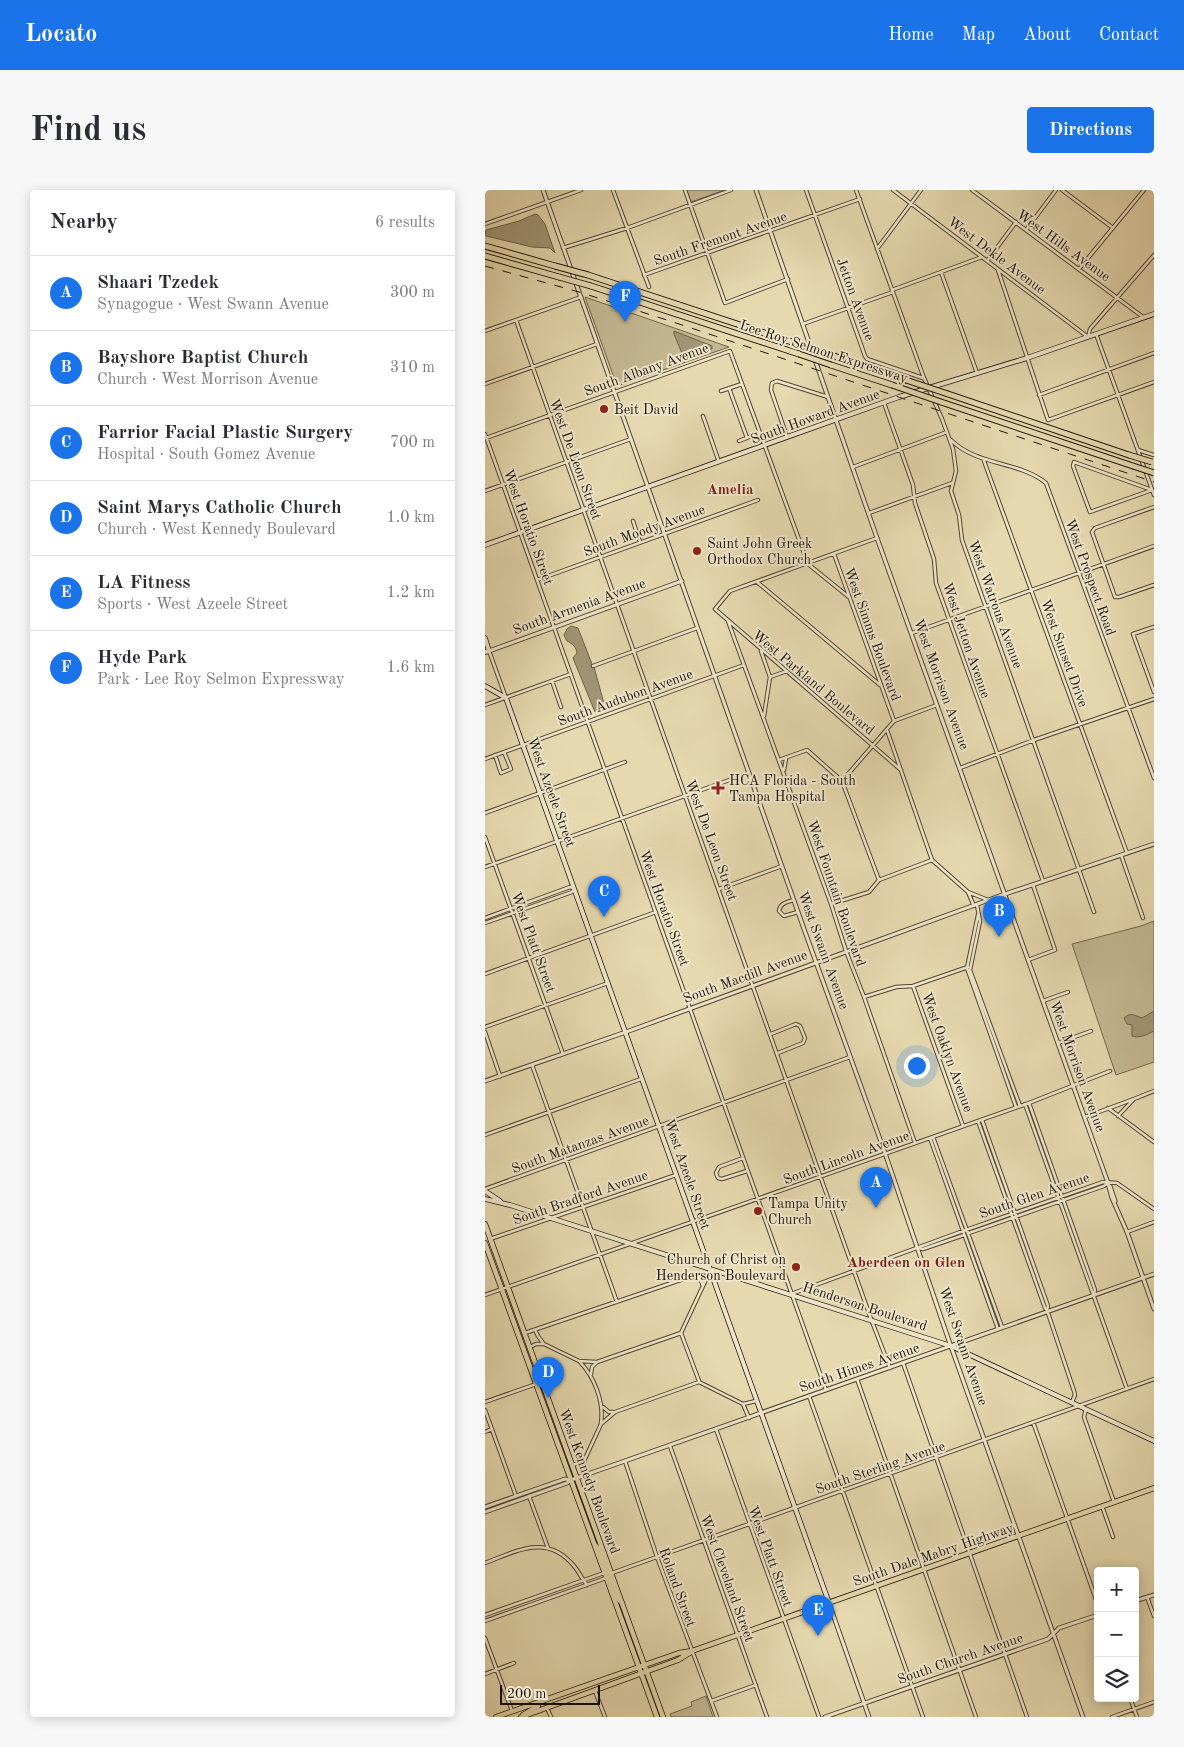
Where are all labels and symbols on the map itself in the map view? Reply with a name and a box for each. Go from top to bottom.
street label: West Hills Avenue [1014,207,1113,284]
street label: South Fremont Avenue [652,210,789,268]
street label: West Dekle Avenue [945,215,1048,297]
street label: Jetton Avenue [834,256,876,342]
pin: F [609,281,641,322]
street label: Lee Roy Selmon Expressway [738,318,910,386]
street label: South Albany Avenue [582,341,711,399]
street label: South Howard Avenue [749,387,882,447]
street label: West De Leon Street [547,397,603,522]
marker: Beit David [598,403,610,415]
place label: Beit David [614,403,679,417]
street label: West Horatio Street [501,468,556,587]
district label: Amelia [706,483,754,498]
street label: South Moody Avenue [582,502,707,559]
street label: West Prospect Road [1062,517,1118,638]
place label: Saint John Greek Orthodox Church [707,537,812,567]
street label: West Watrous Avenue [965,538,1025,670]
marker: Saint John Greek Orthodox Church [691,545,703,557]
street label: West Simms Boulevard [841,566,903,703]
street label: South Armenia Avenue [511,576,648,637]
street label: West Jetton Avenue [940,581,992,700]
street label: West Sunset Drive [1038,598,1090,709]
street label: West Morrison Avenue [911,617,971,752]
street label: West Parkland Boulevard [750,628,877,738]
street label: South Audubon Avenue [556,667,695,729]
street label: West Azeele Street [525,735,577,849]
place label: HCA Florida - South Tampa Hospital [729,774,856,804]
street label: West De Leon Street [683,778,739,903]
marker: HCA Florida - South Tampa Hospital [711,781,725,795]
street label: West Fountain Boulevard [804,818,868,968]
street label: West Horatio Street [637,849,692,968]
pin: C [588,876,620,917]
street label: West Swann Avenue [795,889,851,1011]
street label: West Platt Street [508,890,558,995]
pin: B [983,896,1015,937]
street label: South Macdill Avenue [681,948,809,1006]
street label: West Oaklyn Avenue [919,991,975,1114]
street label: West Morrison Avenue [1047,999,1107,1134]
your location [904,1053,930,1079]
street label: South Matanzas Avenue [510,1114,651,1176]
street label: West Azeele Street [662,1117,713,1232]
street label: South Lincoln Avenue [781,1126,911,1188]
pin: A [860,1167,892,1208]
street label: South Bradford Avenue [511,1168,650,1228]
street label: South Glen Avenue [977,1170,1091,1221]
place label: Tampa Unity Church [768,1197,849,1227]
marker: Tampa Unity Church [752,1205,764,1217]
place label: Church of Christ on Henderson Boulevard [656,1253,786,1283]
district label: Aberdeen on Glen [847,1256,965,1271]
marker: Church of Christ on Henderson Boulevard [790,1261,802,1273]
street label: Henderson Boulevard [801,1280,929,1334]
street label: West Swann Avenue [936,1285,990,1407]
street label: South Himes Avenue [797,1341,921,1395]
pin: D [532,1357,564,1398]
street label: West Kennedy Boulevard [556,1407,622,1556]
street label: South Sterling Avenue [814,1439,947,1497]
street label: West Platt Street [745,1504,795,1609]
street label: West Cleveland Street [698,1513,757,1644]
street label: South Dale Mabry Highway [851,1521,1016,1589]
street label: Roland Street [656,1546,698,1629]
pin: E [802,1595,834,1636]
street label: South Church Avenue [896,1631,1025,1687]
scale bar [500,1682,600,1705]

